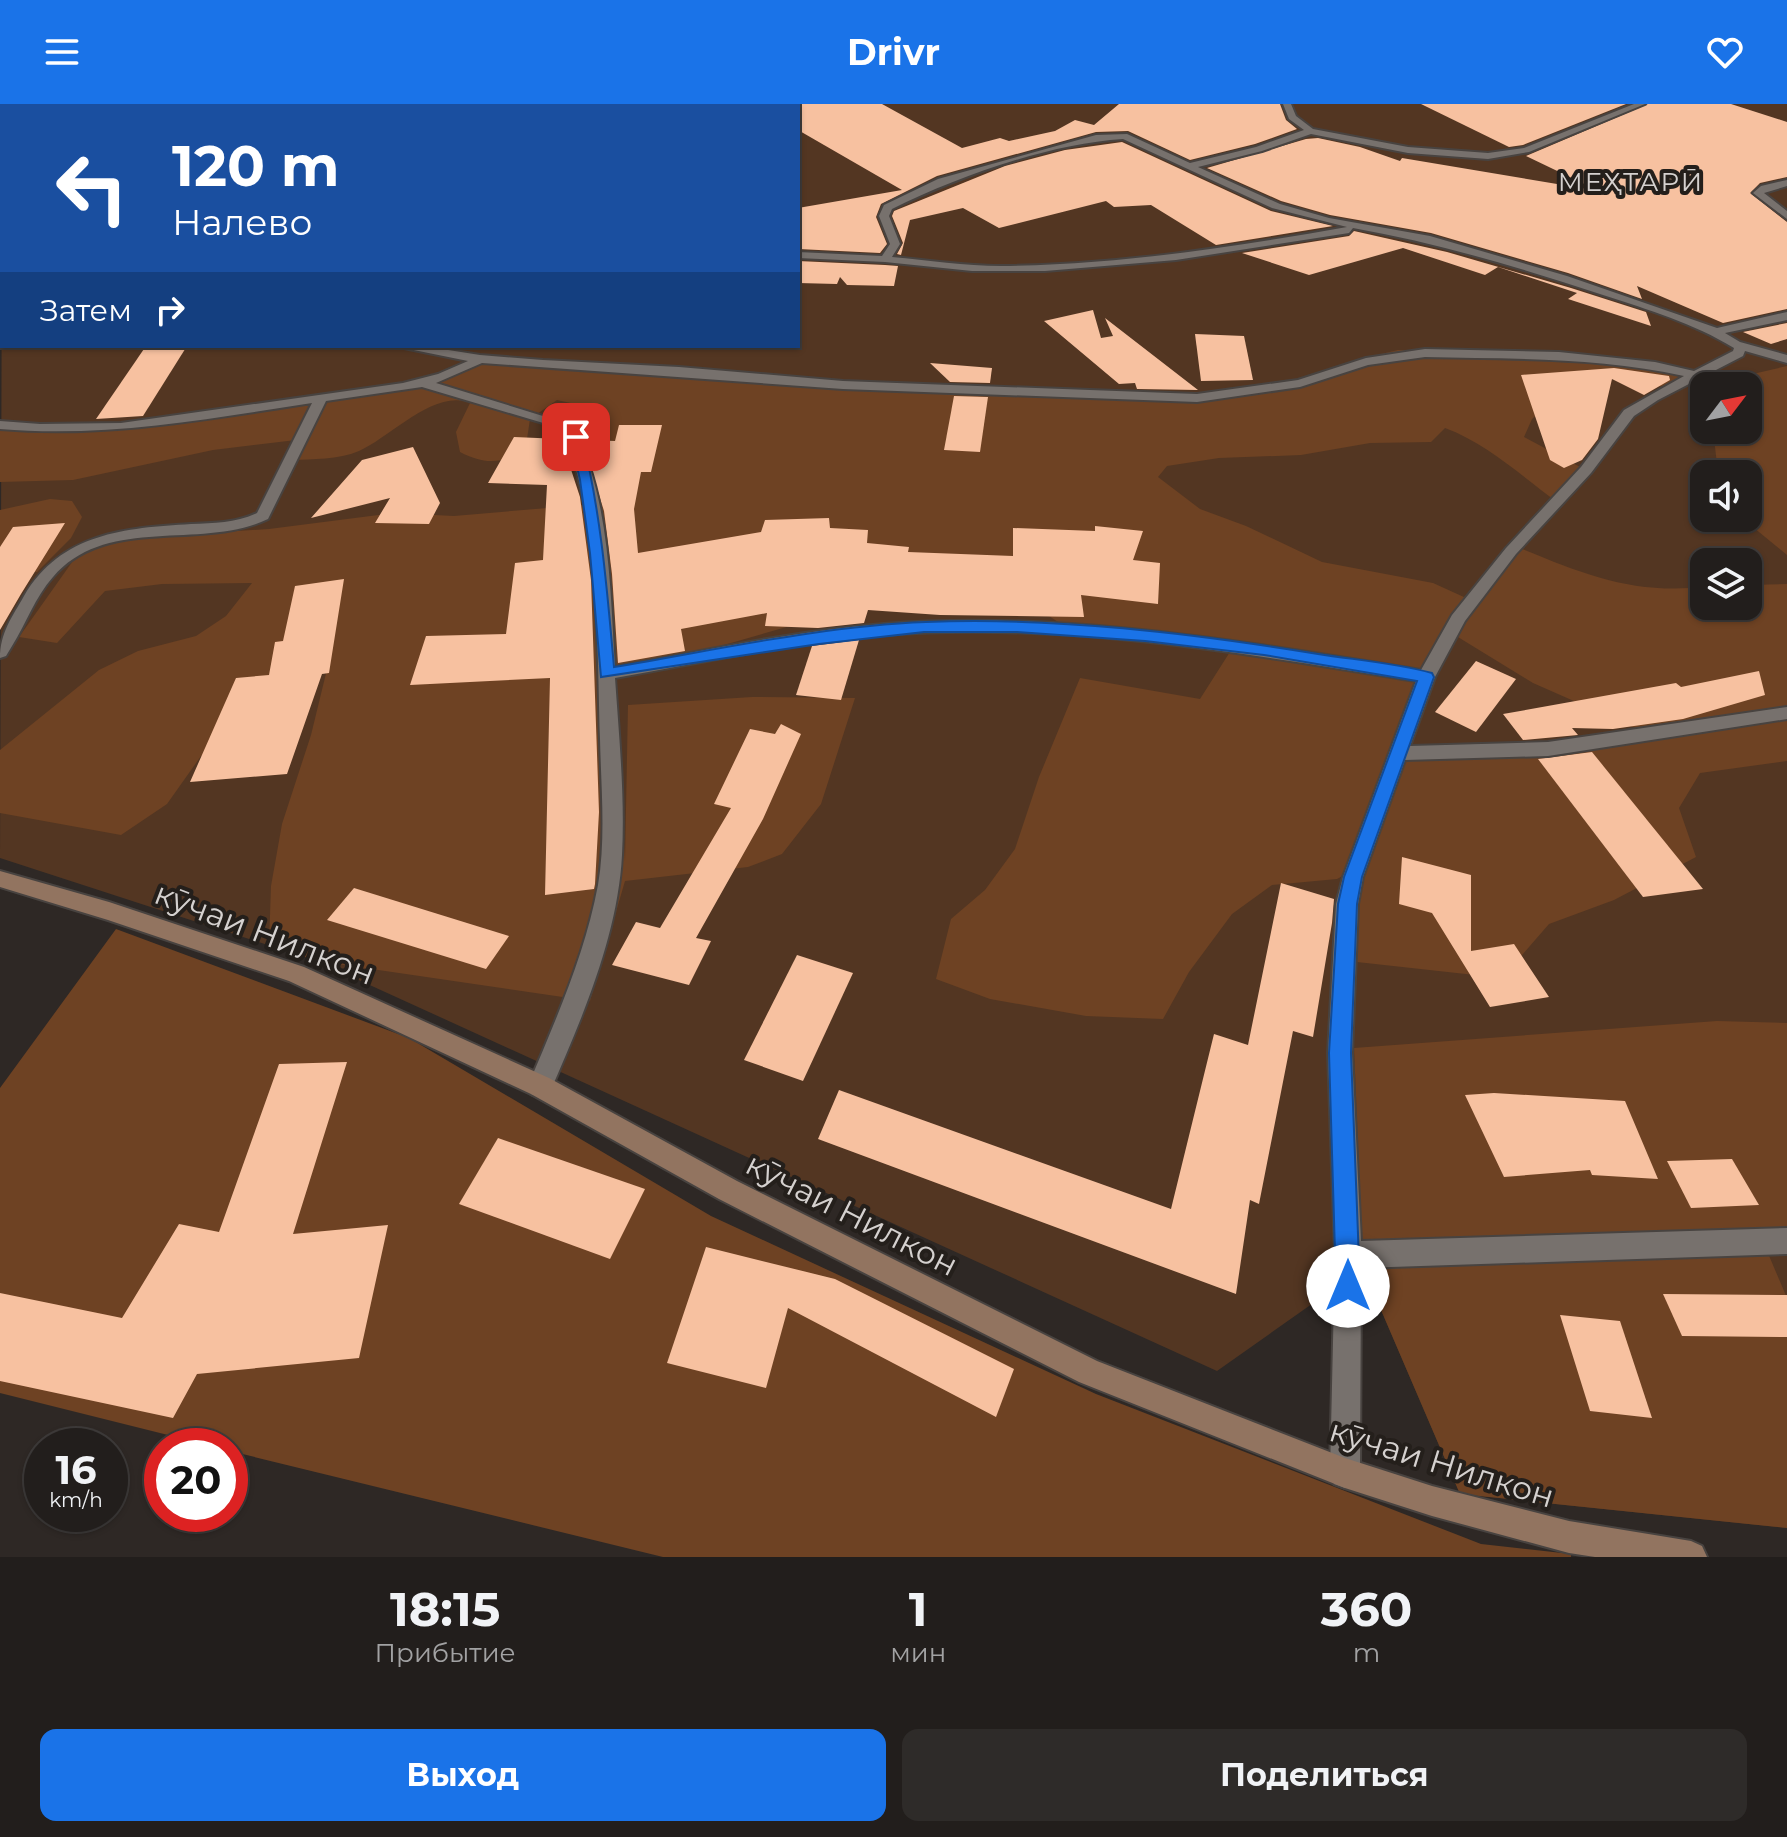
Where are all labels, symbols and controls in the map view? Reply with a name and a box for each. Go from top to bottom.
icon: menu [40,30,84,74]
text: Drivr [847,30,940,74]
icon: heart [1703,30,1747,74]
text: 120 m [172,132,340,200]
icon: left [40,136,144,240]
district label: МЕҲТАРӢ [1558,166,1704,198]
text: Налево [172,200,312,244]
icon: right [148,288,192,332]
text: Затем [40,292,132,329]
north arrow [1690,372,1762,444]
map controls [1690,372,1762,620]
pin [542,403,610,471]
icon: arrive [554,415,598,459]
button: sound [1690,460,1762,532]
button: layers [1690,548,1762,620]
street label: кӯчаи Нилкон [149,873,381,993]
street label: кӯчаи Нилкон [740,1144,964,1284]
position arrow [1306,1244,1390,1328]
street label: кӯчаи Нилкон [1325,1410,1559,1516]
speed limit sign: 20 [144,1428,248,1532]
text: 16 [55,1445,97,1494]
text: km/h [49,1488,103,1512]
text: 18:15 [390,1580,500,1638]
text: 1 [909,1580,928,1638]
text: 360 [1321,1580,1412,1638]
text: Прибытие [375,1637,516,1669]
text: мин [890,1637,946,1669]
text: m [1353,1637,1380,1669]
button: Выход [40,1729,886,1821]
button: Поделиться [902,1729,1747,1821]

